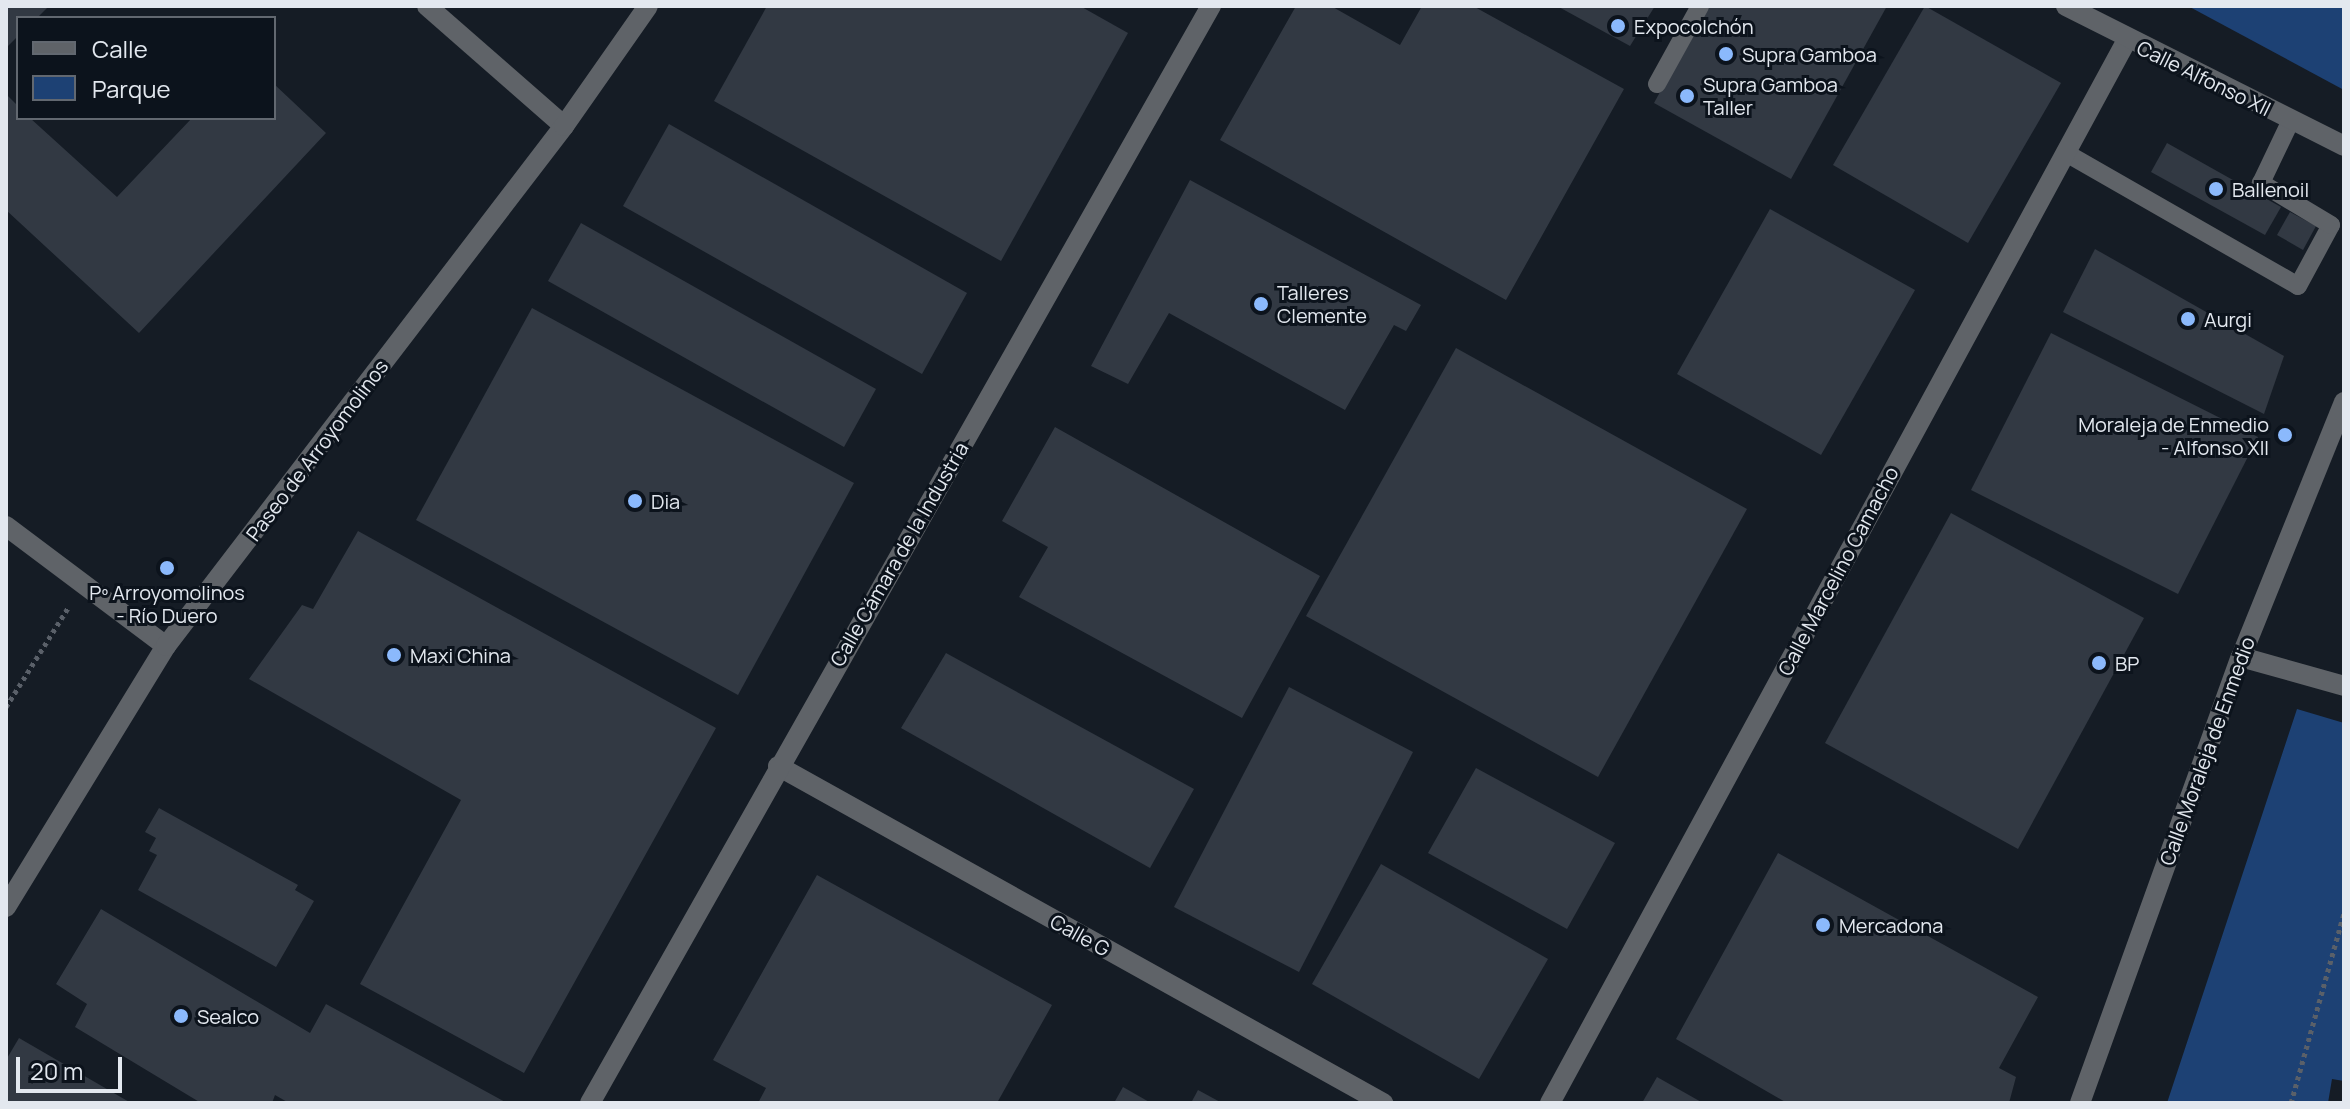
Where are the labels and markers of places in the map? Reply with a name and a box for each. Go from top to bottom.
place label: Expocolchón [1634,14,1754,38]
marker: Expocolchón [1609,17,1627,35]
place label: Supra Gamboa [1742,42,1877,66]
marker: Supra Gamboa [1717,45,1735,63]
place label: Supra Gamboa Taller [1703,72,1838,119]
marker: Supra Gamboa Taller [1678,87,1696,105]
place label: Ballenoil [2232,177,2309,201]
marker: Ballenoil [2207,180,2225,198]
place label: Talleres Clemente [1277,280,1367,327]
marker: Talleres Clemente [1252,295,1270,313]
place label: Aurgi [2204,307,2252,331]
marker: Aurgi [2179,310,2197,328]
place label: Moraleja de Enmedio - Alfonso XII [2078,412,2269,459]
marker: Moraleja de Enmedio - Alfonso XII [2276,426,2294,444]
place label: Dia [651,489,680,513]
marker: Dia [626,492,644,510]
marker: Pº Arroyomolinos - Río Duero [158,559,176,577]
place label: Pº Arroyomolinos - Río Duero [89,580,245,627]
place label: Maxi China [410,643,511,667]
marker: Maxi China [385,646,403,664]
place label: BP [2115,651,2139,675]
marker: BP [2090,654,2108,672]
place label: Mercadona [1839,913,1943,937]
marker: Mercadona [1814,916,1832,934]
place label: Sealco [197,1004,259,1028]
marker: Sealco [172,1007,190,1025]

